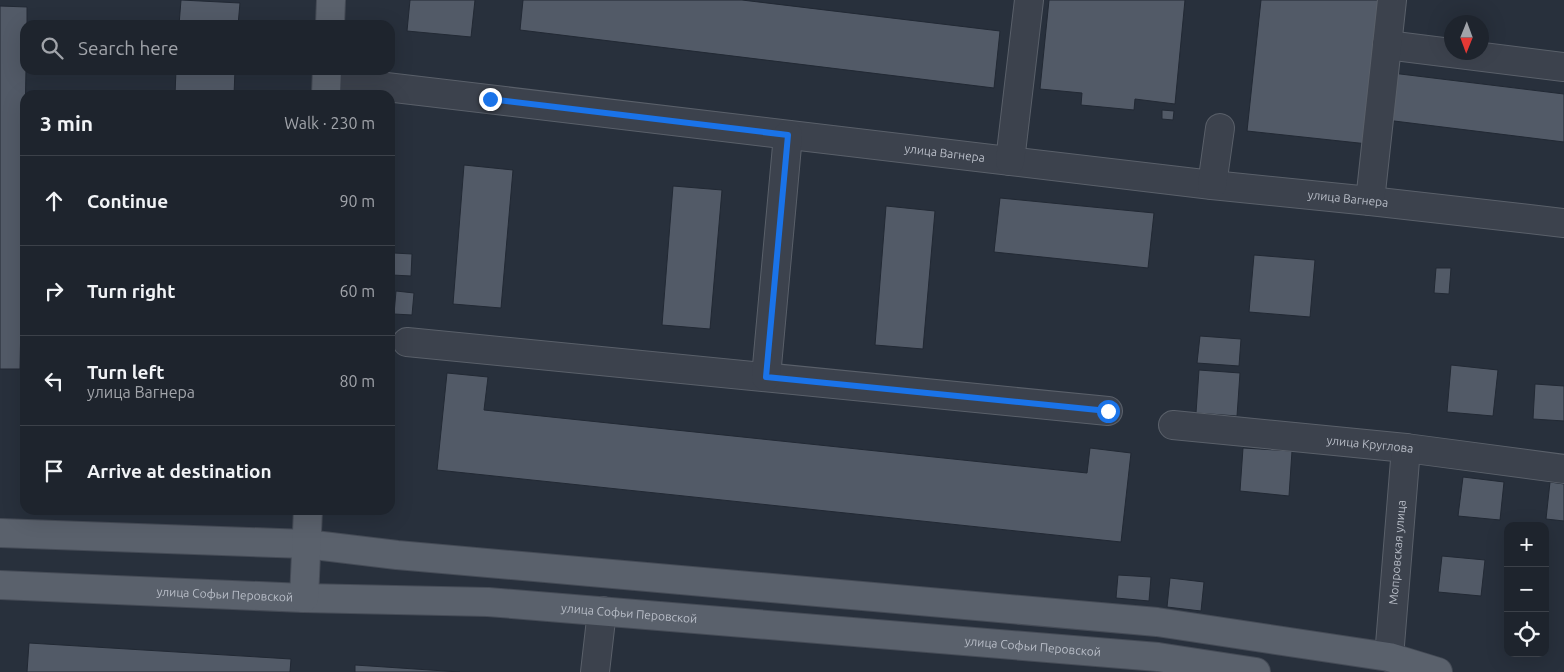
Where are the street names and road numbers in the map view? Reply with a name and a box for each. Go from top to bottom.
street label: улица Вагнера [904,142,986,164]
street label: улица Вагнера [1307,188,1389,209]
street label: улица Круглова [1326,433,1414,455]
street label: Мопровская улица [1386,499,1408,605]
street label: улица Софьи Перовской [156,585,293,604]
street label: улица Софьи Перовской [561,601,698,625]
street label: улица Софьи Перовской [964,634,1101,658]

